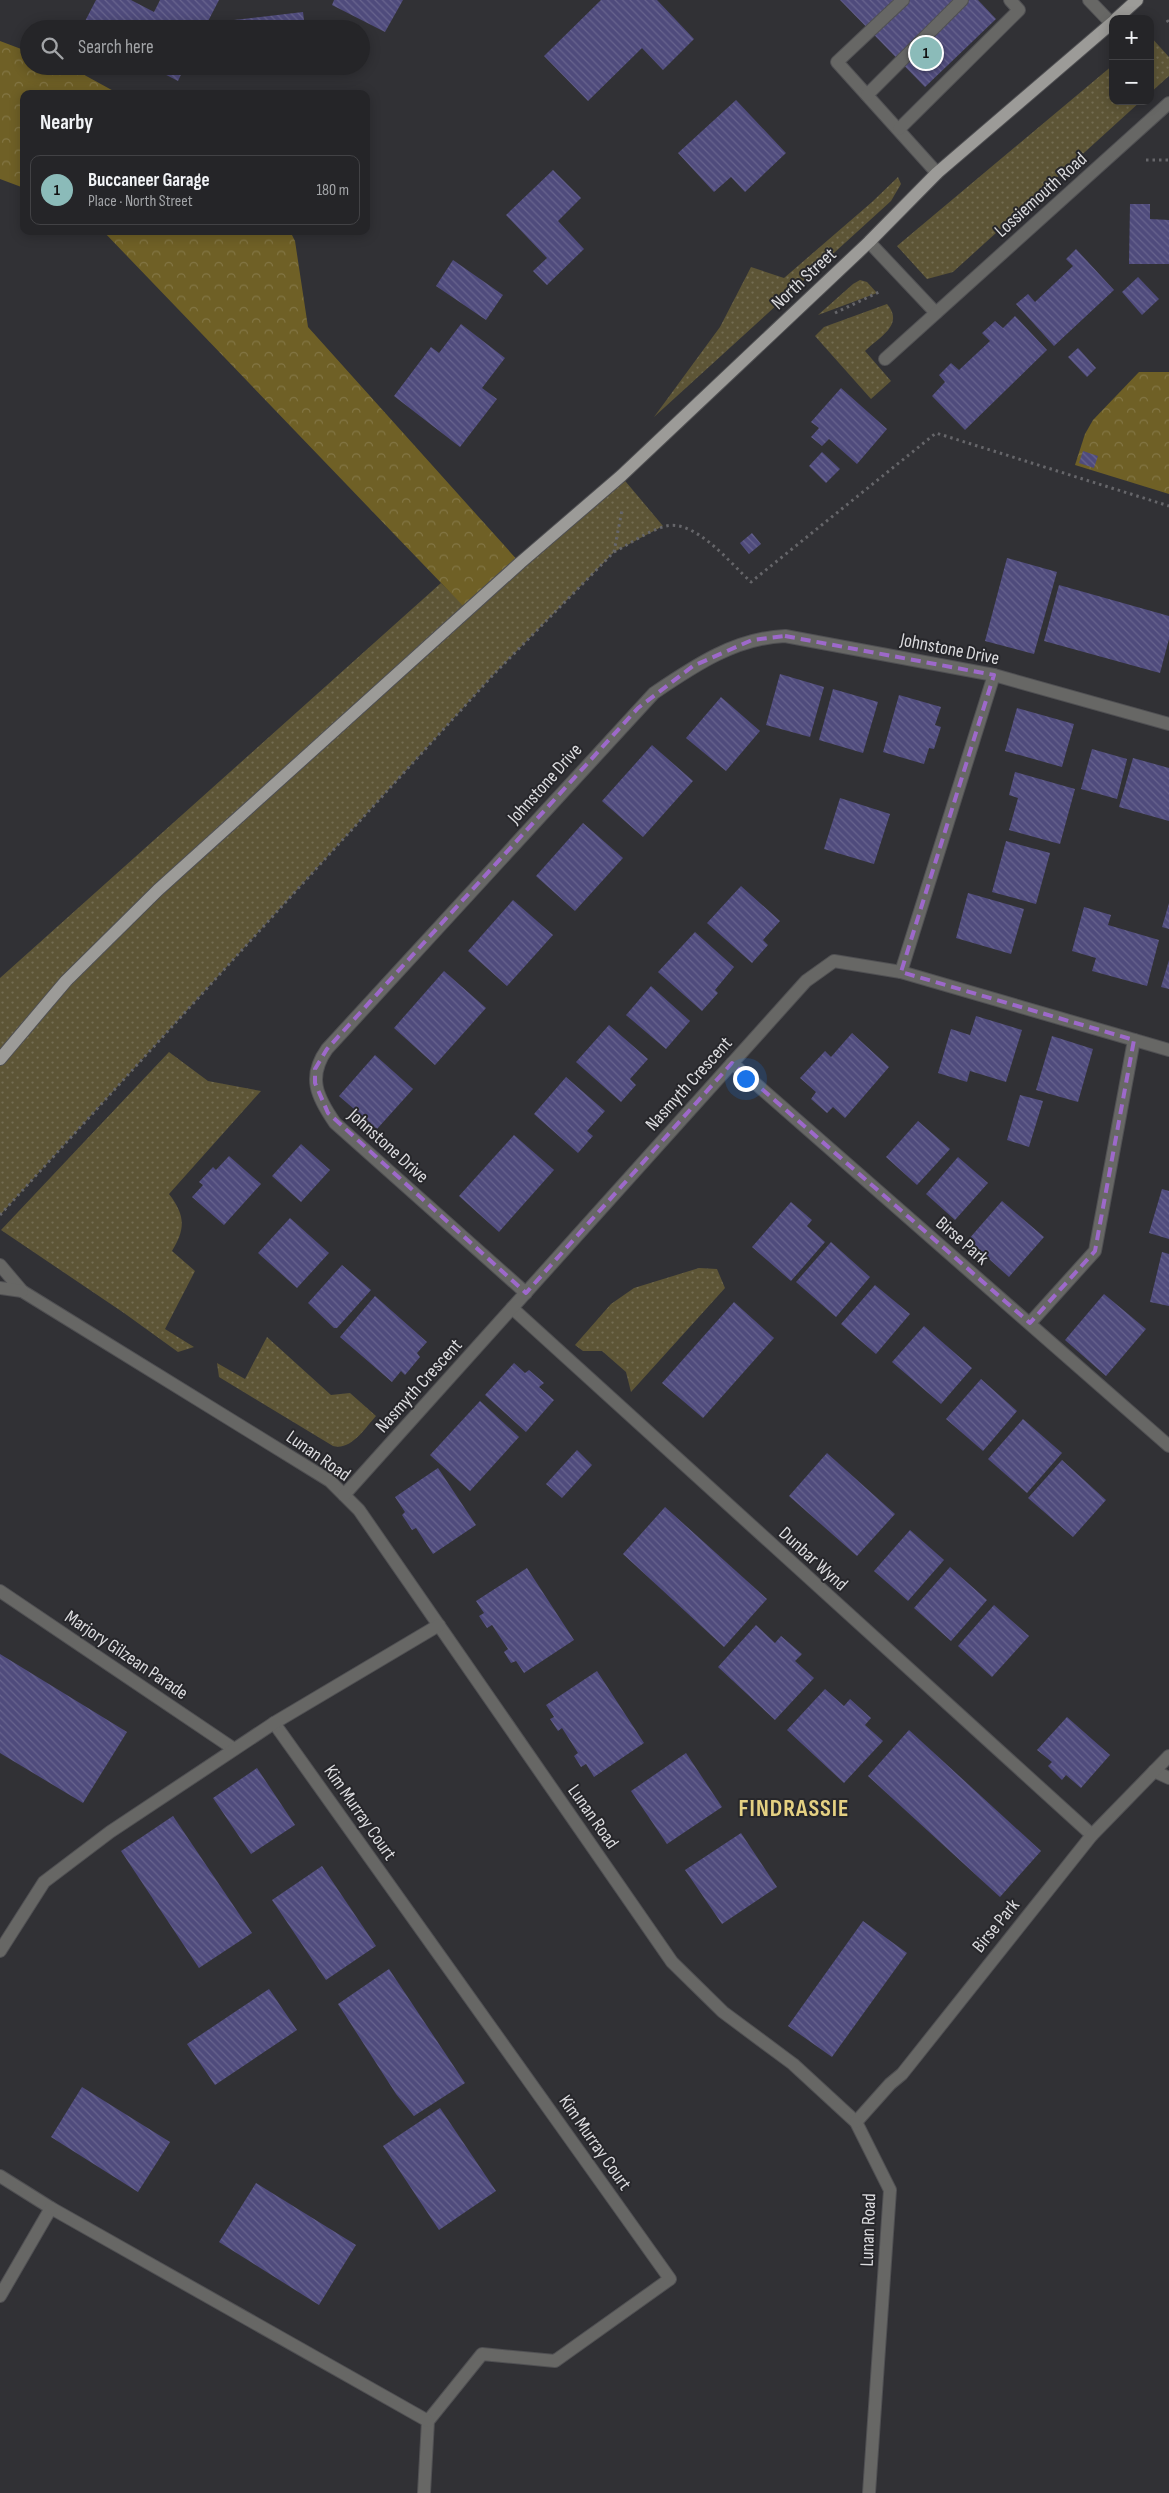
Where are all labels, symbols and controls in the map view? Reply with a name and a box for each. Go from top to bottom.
map controls [1109,15,1154,105]
button: + [1109,15,1154,60]
search box [20,20,370,75]
icon: search [38,34,66,62]
pin: 1 [910,34,942,72]
text: Search here [78,36,154,59]
button: − [1109,60,1154,105]
text: Nearby [40,110,93,135]
street label: Lossiemouth Road [990,148,1092,242]
text: Buccaneer Garage [88,169,210,192]
text: 1 [54,181,60,200]
text: 180 m [316,181,349,200]
text: Place · North Street [88,192,193,211]
street label: North Street [767,243,841,315]
street label: Johnstone Drive [897,628,1001,670]
street label: Johnstone Drive [502,739,587,830]
street label: Nasmyth Crescent [641,1032,737,1136]
your location [733,1066,759,1092]
street label: Johnstone Drive [342,1103,433,1188]
street label: Birse Park [931,1212,994,1271]
street label: Nasmyth Crescent [371,1334,467,1438]
street label: Lunan Road [282,1426,355,1487]
street label: Dunbar Wynd [774,1522,852,1596]
street label: Marjory Gilzean Parade [60,1606,192,1705]
street label: Kim Murray Court [318,1761,401,1865]
street label: Lunan Road [562,1780,623,1853]
district label: FINDRASSIE [739,1794,849,1823]
street label: Birse Park [968,1894,1025,1957]
street label: Kim Murray Court [553,2091,636,2195]
street label: Lunan Road [856,2193,881,2267]

